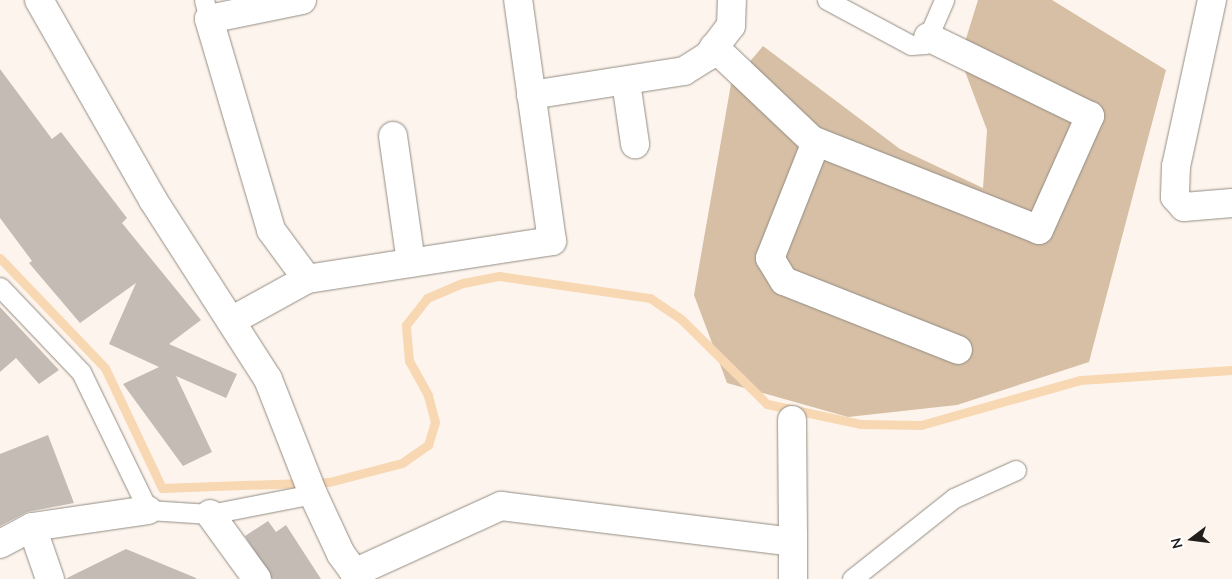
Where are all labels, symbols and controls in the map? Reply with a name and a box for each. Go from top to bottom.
north arrow [1167,514,1217,564]
text: N [1166,535,1188,551]

